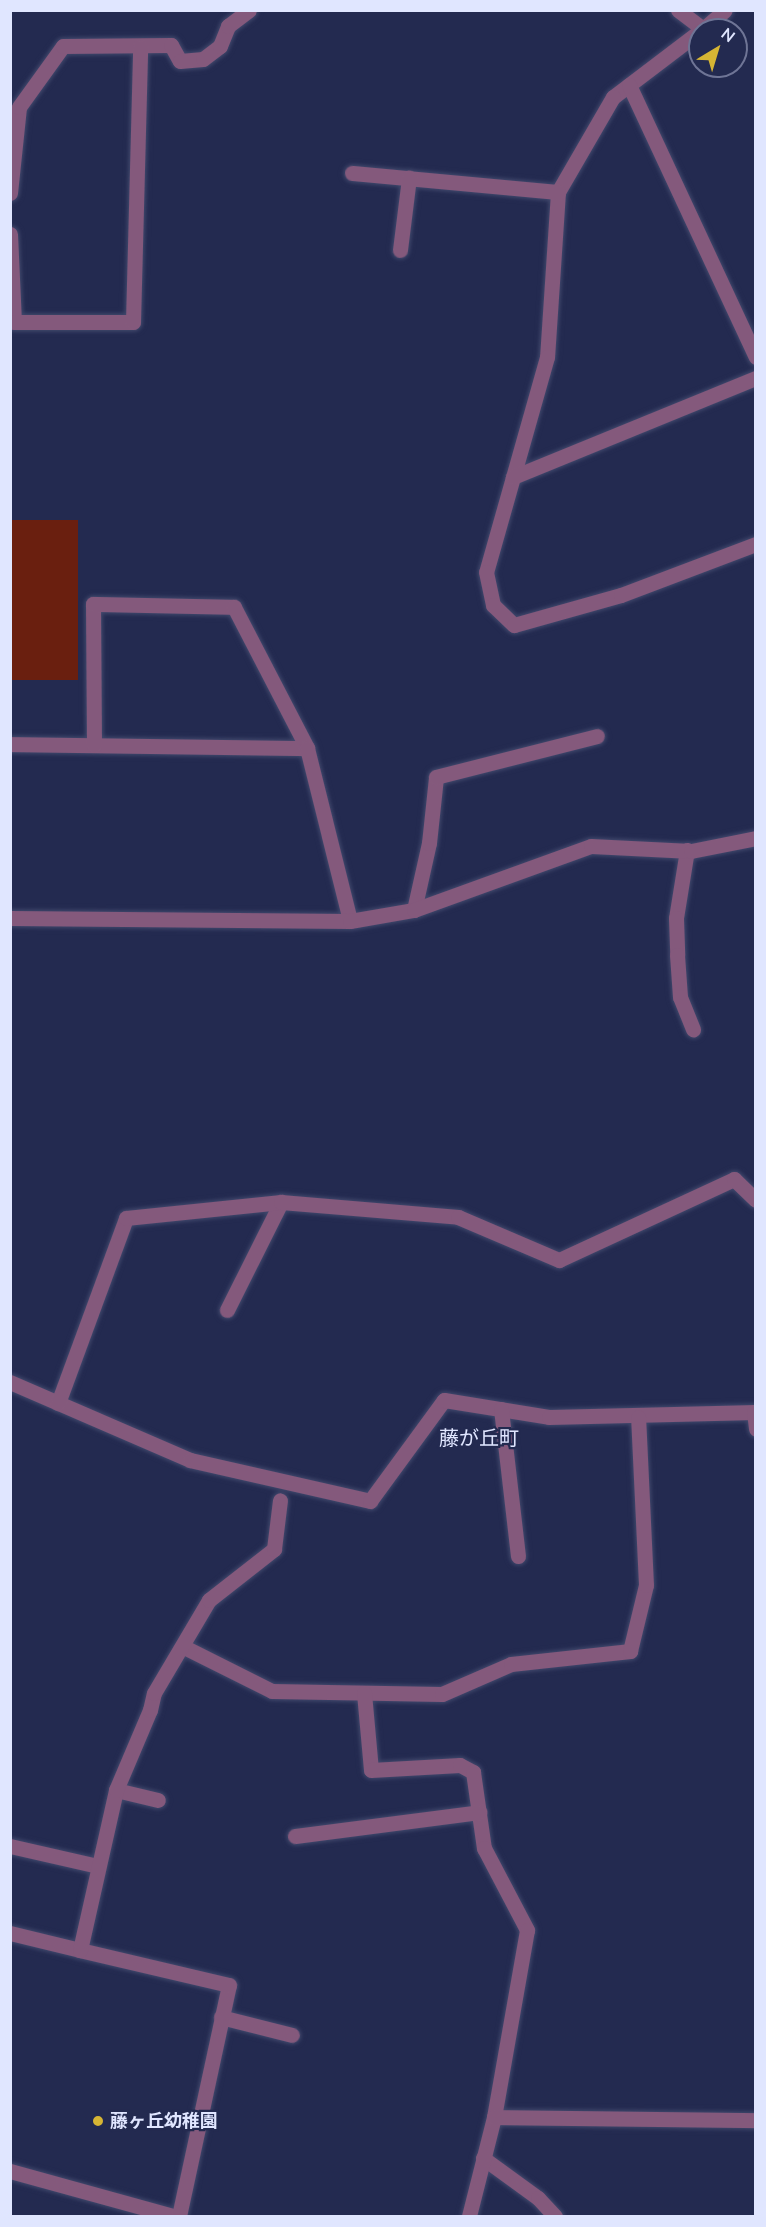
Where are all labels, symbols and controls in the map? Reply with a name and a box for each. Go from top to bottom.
north arrow [688,18,748,78]
text: N [716,23,739,48]
district label: 藤が丘町 [439,1426,519,1450]
place label: 藤ヶ丘幼稚園 [110,2110,218,2132]
marker: 藤ヶ丘幼稚園 [91,2114,105,2128]

